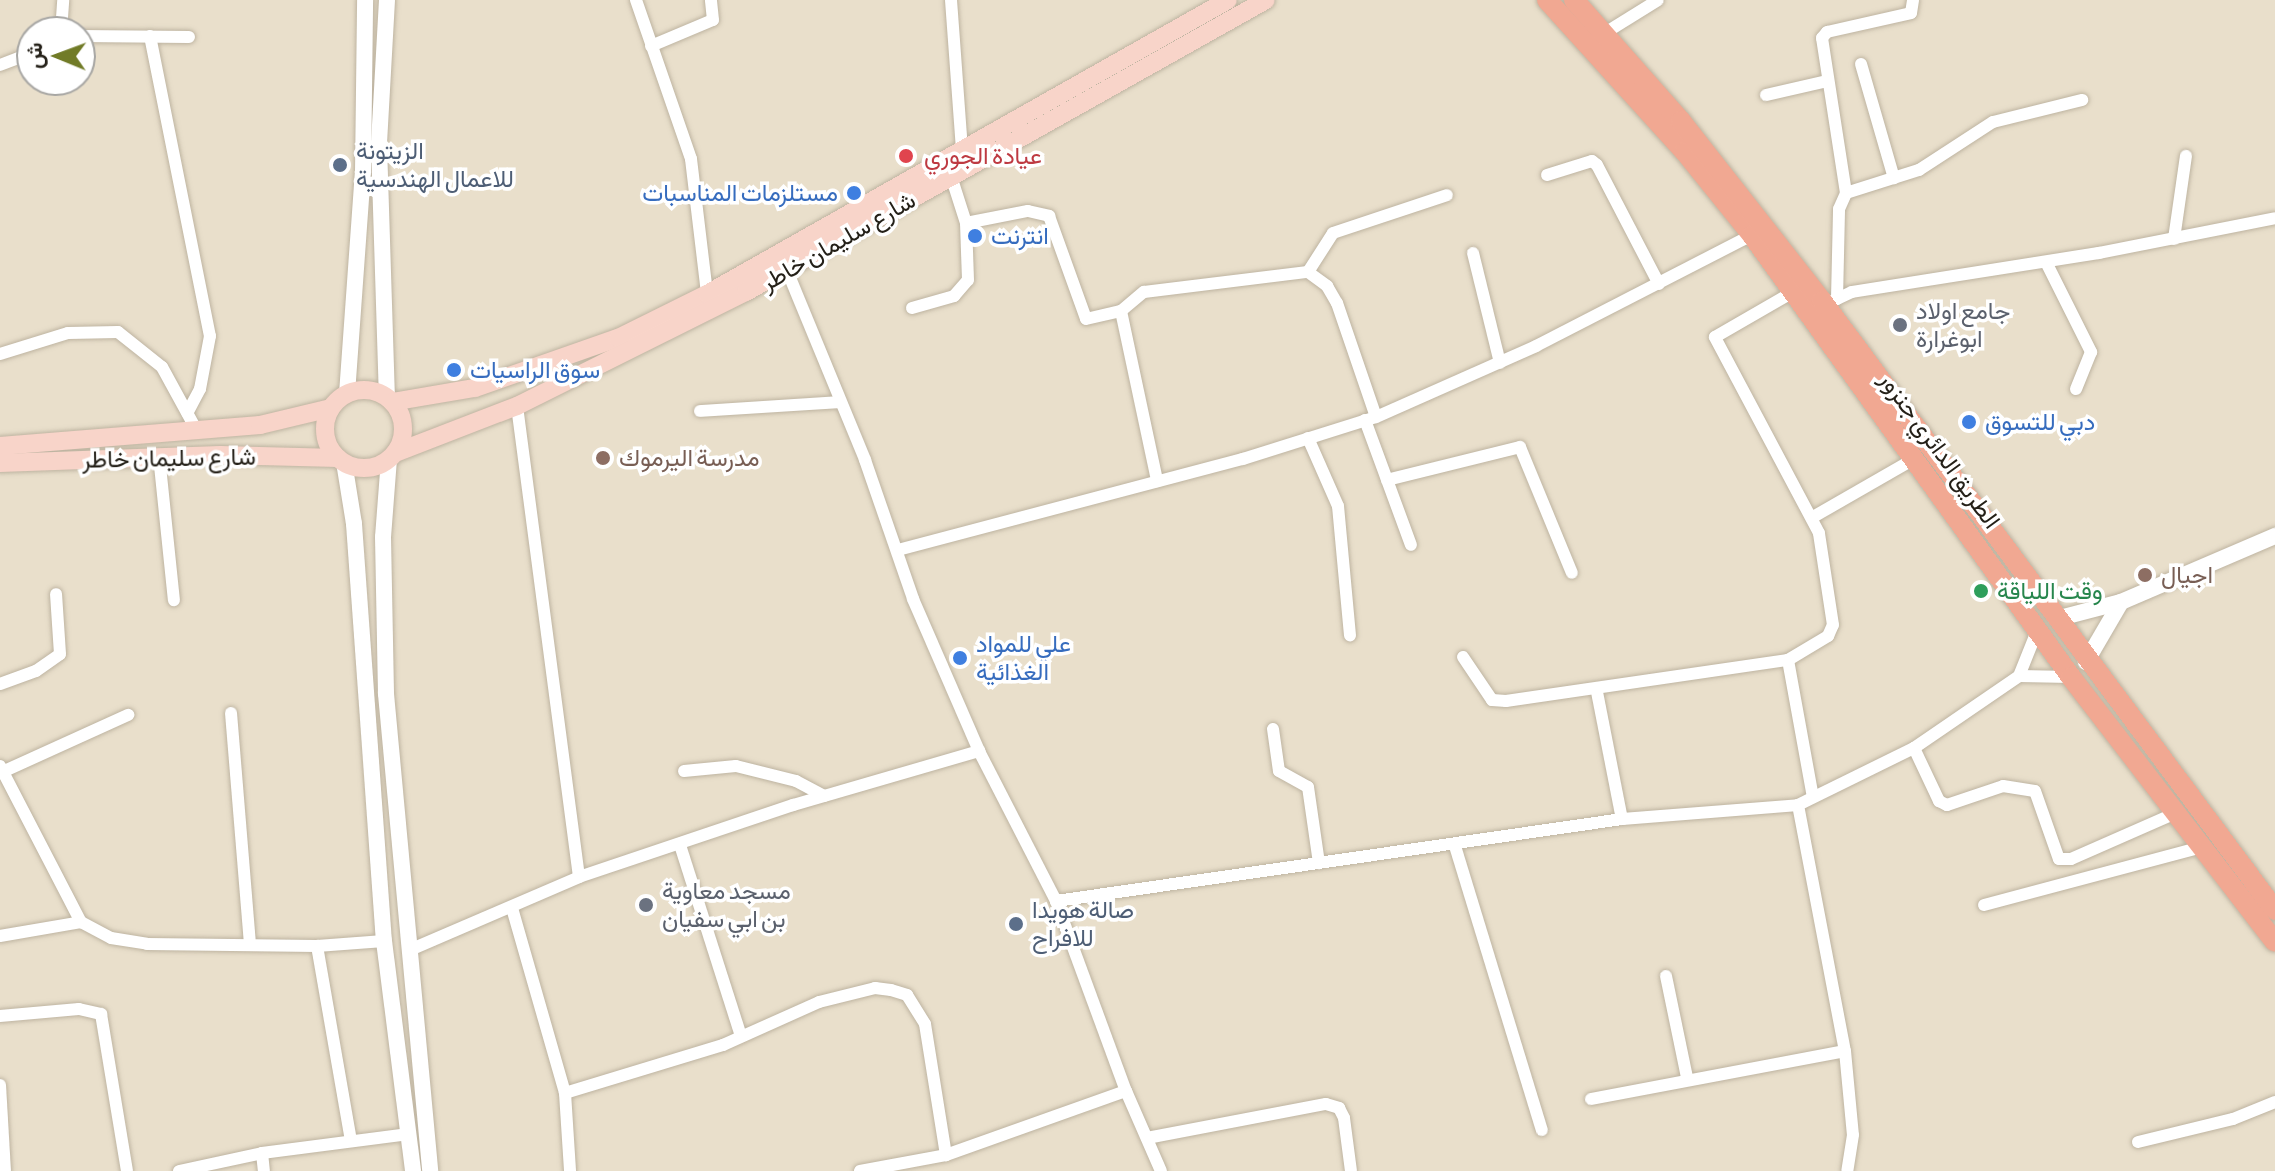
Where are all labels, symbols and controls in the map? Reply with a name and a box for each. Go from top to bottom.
north arrow [16,16,96,96]
text: ش [21,42,47,69]
place label: الزيتونة للاعمال الهندسية [356,137,514,193]
place label: عيادة الجوري [924,142,1042,170]
marker: عيادة الجوري [895,145,917,167]
marker: الزيتونة للاعمال الهندسية [331,156,349,174]
place label: مستلزمات المناسبات [642,179,838,207]
marker: مستلزمات المناسبات [845,184,863,202]
street label: شارع سليمان خاطر [756,185,920,297]
place label: انترنت [991,222,1049,250]
marker: انترنت [966,227,984,245]
place label: جامع اولاد ابوغرارة [1916,297,2010,353]
marker: جامع اولاد ابوغرارة [1891,316,1909,334]
place label: سوق الراسيات [470,356,600,384]
marker: سوق الراسيات [445,361,463,379]
street label: الطريق الدائري جنزور [1873,366,2007,534]
place label: دبي للتسوق [1985,408,2095,436]
marker: دبي للتسوق [1960,413,1978,431]
street label: شارع سليمان خاطر [82,442,256,474]
place label: مدرسة اليرموك [619,444,760,472]
marker: مدرسة اليرموك [594,449,612,467]
place label: اجيال [2161,561,2213,589]
marker: اجيال [2136,566,2154,584]
place label: وقت اللياقة [1997,577,2103,605]
marker: وقت اللياقة [1972,582,1990,600]
place label: علي للمواد الغذائية [976,630,1071,686]
marker: علي للمواد الغذائية [951,649,969,667]
place label: مسجد معاوية بن ابي سفيان [662,877,791,933]
marker: مسجد معاوية بن ابي سفيان [637,896,655,914]
place label: صالة هويدا للافراح [1032,896,1134,952]
marker: صالة هويدا للافراح [1007,915,1025,933]

